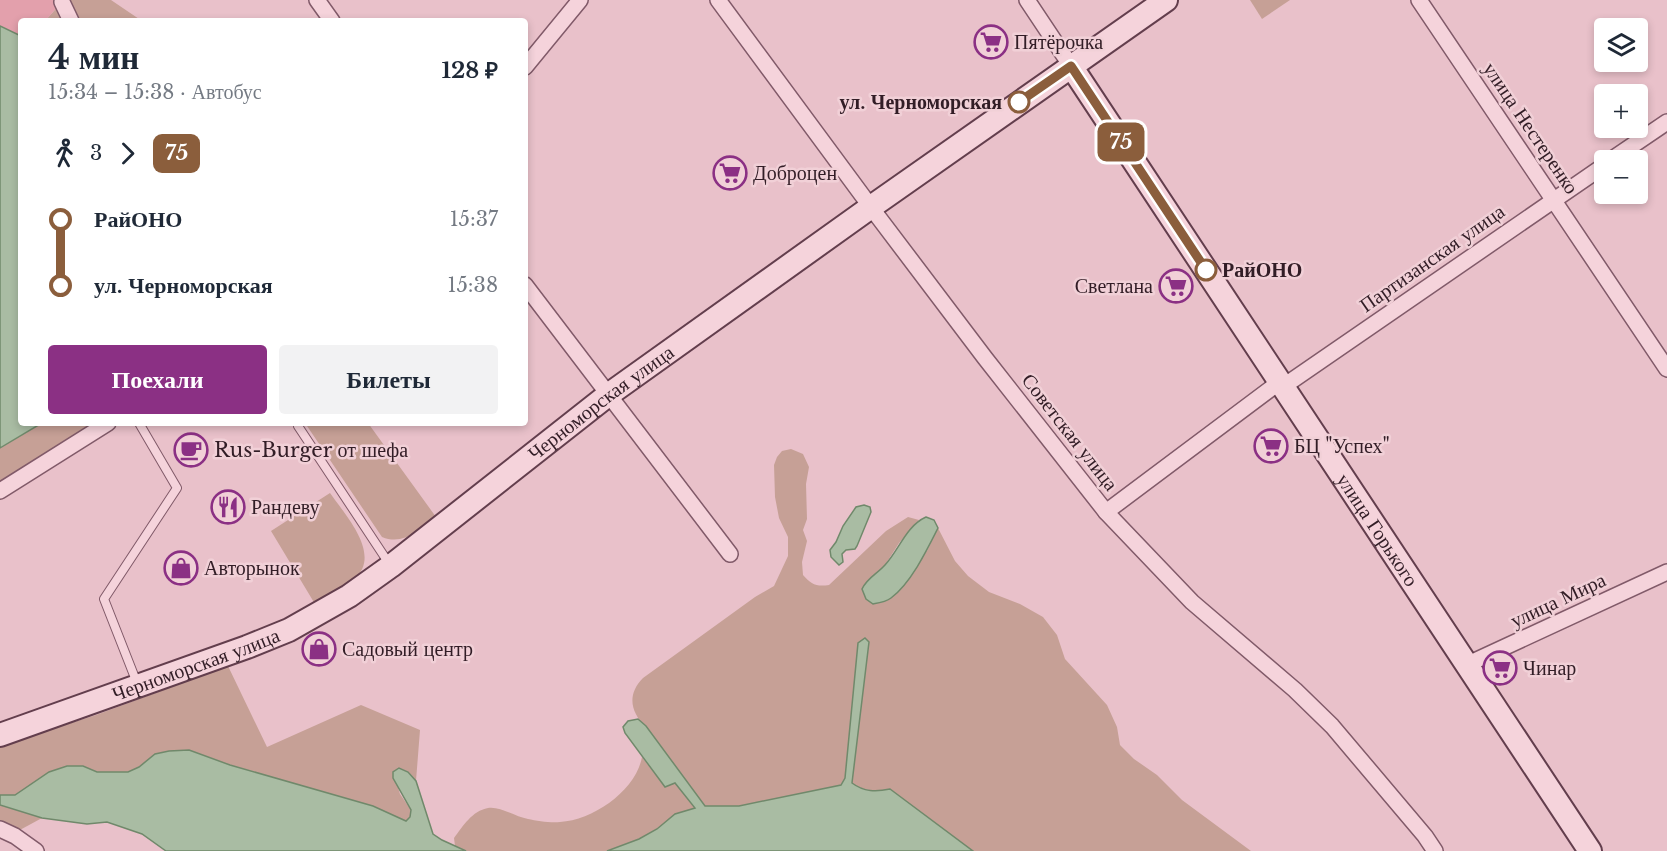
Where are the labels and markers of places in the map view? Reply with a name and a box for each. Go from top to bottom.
supermarket icon: Пятёрочка [973,24,1009,60]
place label: Пятёрочка [1014,30,1103,54]
place label: ул. Черноморская [840,90,1002,114]
marker: ул. Черноморская [1008,91,1030,113]
supermarket icon: Доброцен [712,155,748,191]
place label: Доброцен [753,161,837,185]
place label: РайОНО [1222,258,1302,282]
marker: РайОНО [1195,259,1217,281]
supermarket icon: Светлана [1158,268,1194,304]
place label: Светлана [1075,274,1153,298]
supermarket icon: БЦ "Успех" [1253,428,1289,464]
cafe icon: Rus-Burger от шефа [173,432,209,468]
place label: БЦ "Успех" [1294,434,1390,458]
place label: Rus-Burger от шефа [214,438,408,462]
restaurant icon: Рандеву [210,489,246,525]
place label: Рандеву [251,495,320,519]
shop icon: Авторынок [163,550,199,586]
place label: Авторынок [204,556,300,580]
shop icon: Садовый центр [301,631,337,667]
place label: Садовый центр [342,637,473,661]
supermarket icon: Чинар [1482,650,1518,686]
place label: Чинар [1523,656,1576,680]

